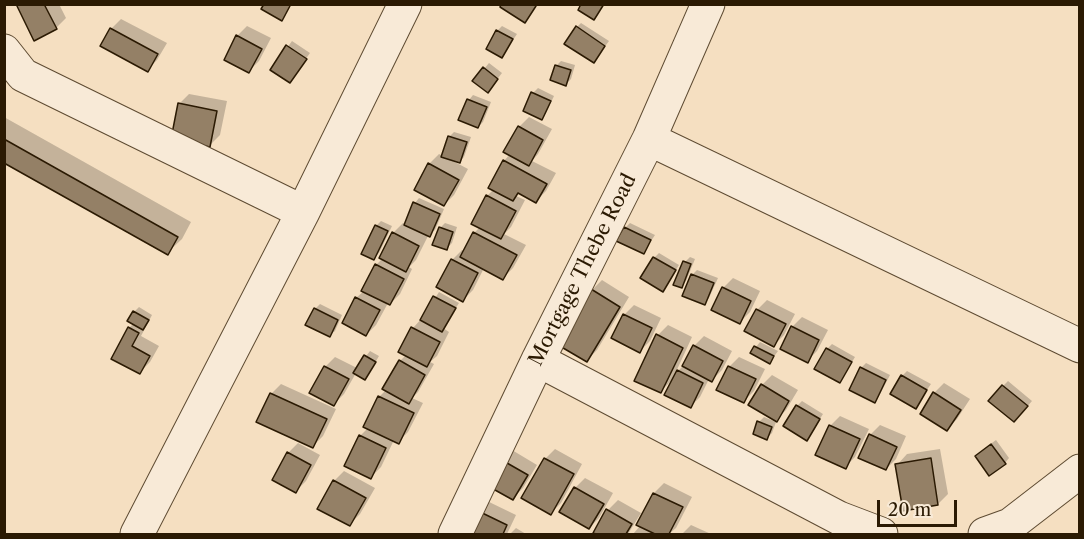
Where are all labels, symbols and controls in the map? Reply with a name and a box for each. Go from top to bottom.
street label: Mortgage Thebe Road [524,170,642,370]
scale bar [880,488,960,526]
text: 20 m [888,499,931,521]

